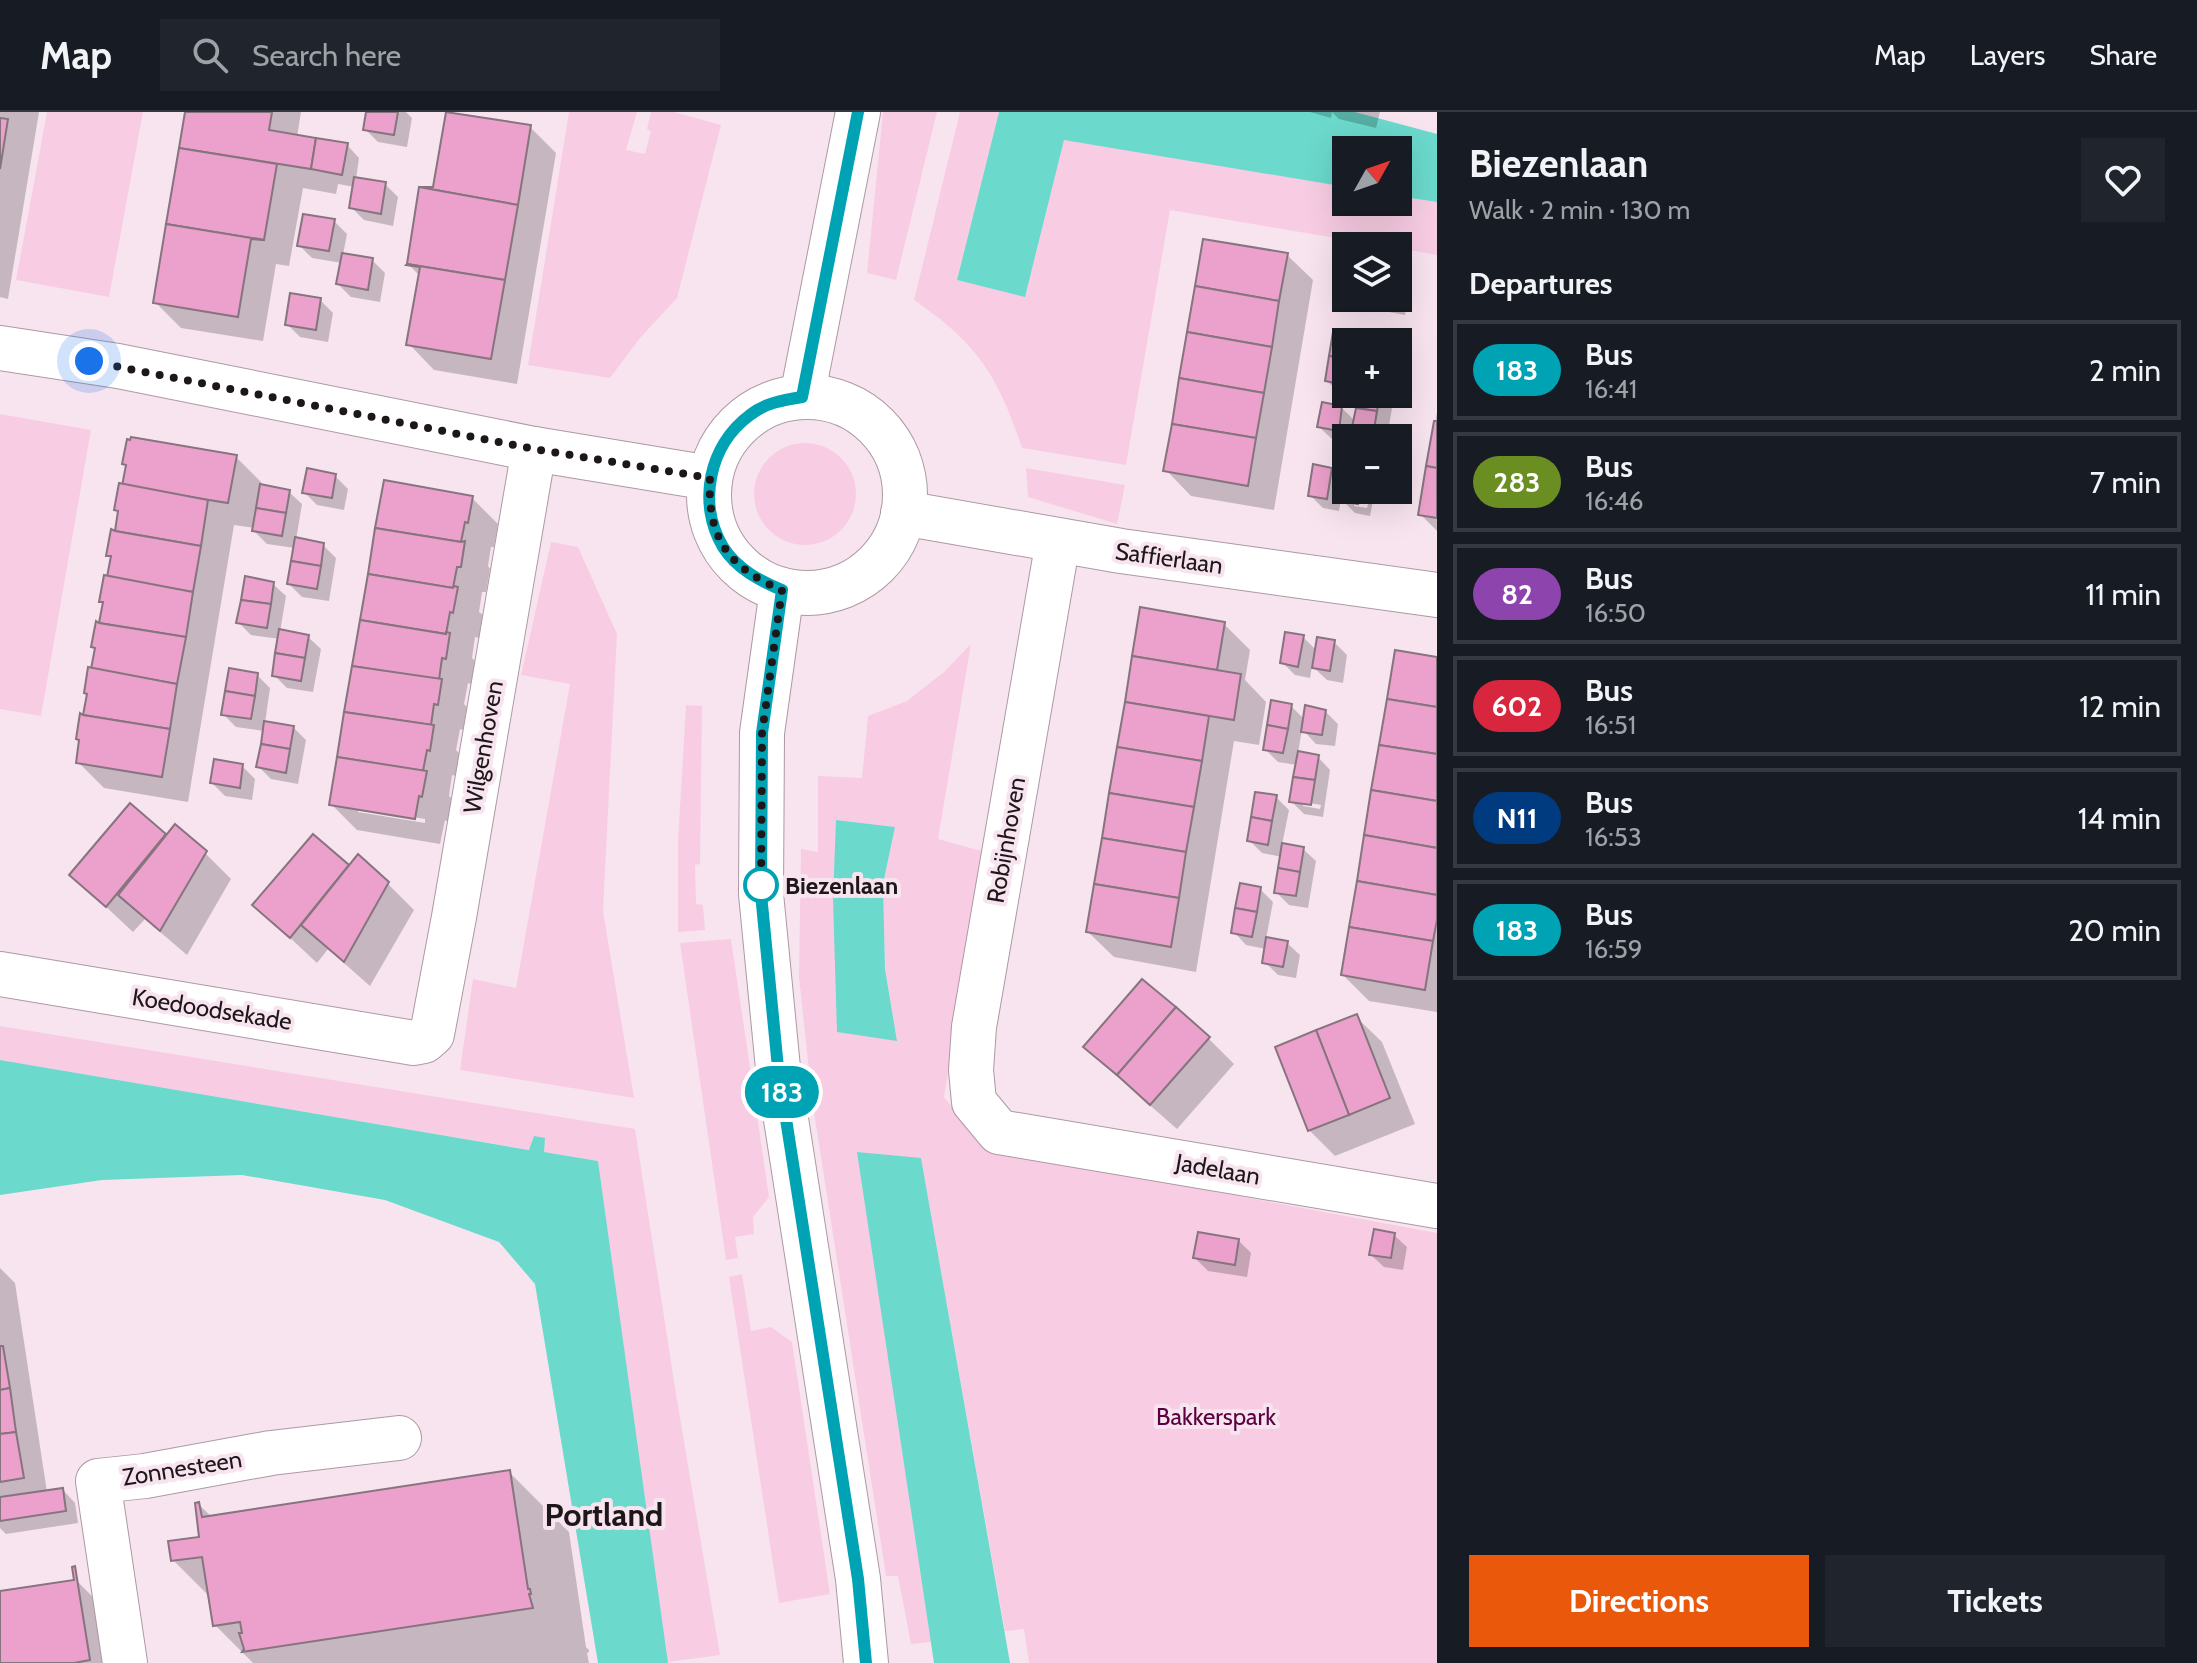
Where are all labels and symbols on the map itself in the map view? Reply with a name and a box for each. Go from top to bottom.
north arrow [1332,136,1412,216]
your location [69,341,109,381]
street label: Saffierlaan [1113,536,1225,580]
street label: Wilgenhoven [457,678,509,816]
street label: Robijnhoven [981,775,1031,905]
marker: Biezenlaan [744,868,778,902]
place label: Biezenlaan [785,871,898,900]
street label: Koedoodsekade [130,982,294,1036]
line badge: 183 [736,1066,828,1118]
street label: Jadelaan [1173,1147,1262,1191]
park label: Bakkerspark [1156,1402,1276,1431]
street label: Zonnesteen [120,1444,244,1492]
district label: Portland [545,1495,663,1534]

